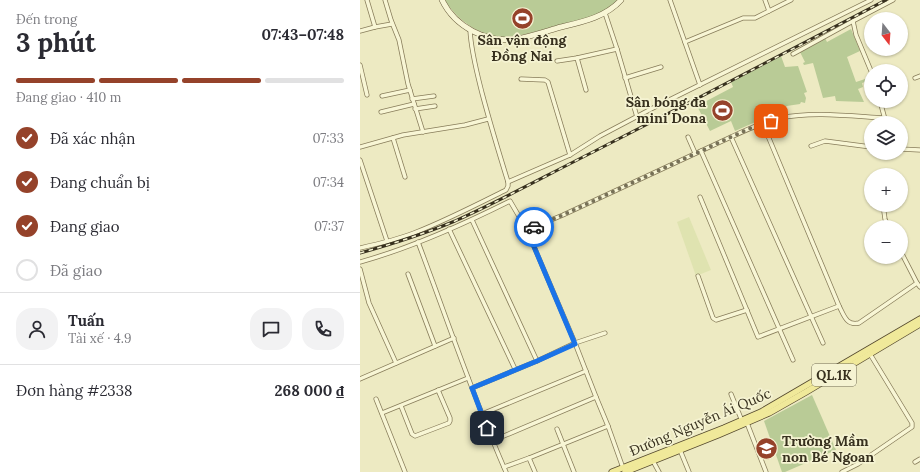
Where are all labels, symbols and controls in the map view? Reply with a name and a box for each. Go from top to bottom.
sports icon: Sân vận động Đồng Nai [509,5,535,31]
text: Đến trong [16,11,77,28]
north arrow [864,12,908,56]
map controls [864,12,908,264]
text: 07:43–07:48 [262,25,344,44]
text: 3 phút [16,26,96,59]
place label: Sân vận động Đồng Nai [478,31,568,65]
button: locate [864,64,908,108]
text: Đang giao · 410 m [16,89,121,106]
place label: Sân bóng đa mini Dona [626,93,707,127]
sports icon: Sân bóng đa mini Dona [709,97,735,123]
pin [754,104,788,138]
icon: bag [760,110,782,132]
button: layers [864,116,908,160]
icon: check [16,127,38,149]
text: Đã xác nhận [50,129,135,148]
text: 07:33 [312,130,344,147]
button: + [864,168,908,212]
icon: check [16,171,38,193]
text: Đang chuẩn bị [50,173,150,192]
text: 07:34 [313,174,344,191]
courier [514,207,554,247]
icon: check [16,215,38,237]
icon: car [523,216,545,238]
text: Đang giao [50,217,120,236]
text: 07:37 [314,218,344,235]
button: − [864,220,908,264]
text: Đã giao [50,261,102,280]
button: person [16,308,58,350]
button: chat [250,308,292,350]
button: phone [302,308,344,350]
text: Tuấn [68,311,104,330]
text: Tài xế · 4.9 [68,330,132,347]
road number: QL.1K [812,364,856,386]
text: Đơn hàng #2338 [16,381,133,400]
text: 268 000 ₫ [275,381,344,400]
street label: Đường Nguyễn Ái Quốc [626,384,774,460]
pin [470,411,504,445]
icon: home [476,417,498,439]
place label: Trường Mầm non Bé Ngoan [782,432,874,466]
school or university icon: Trường Mầm non Bé Ngoan [754,436,780,462]

